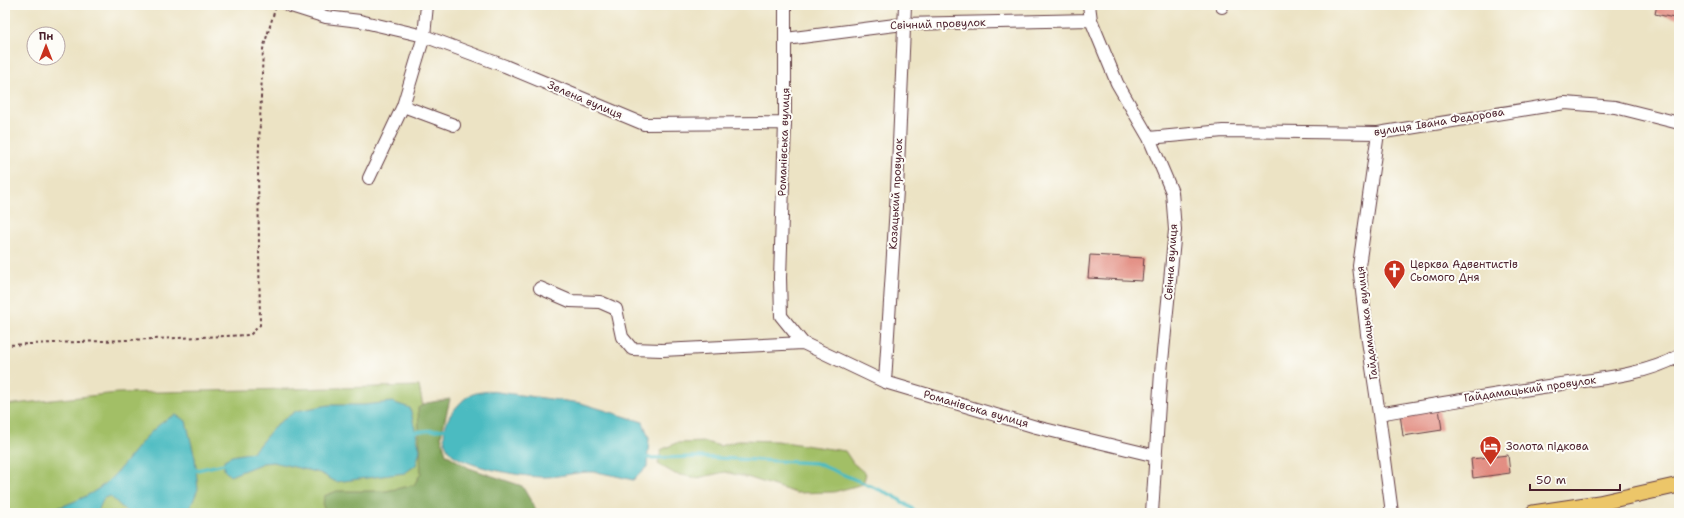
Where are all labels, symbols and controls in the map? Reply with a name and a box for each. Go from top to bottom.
street label: Свічний провулок [890,15,986,33]
north arrow [26,26,66,66]
text: Пн [39,29,53,44]
street label: Зелена вулиця [545,77,625,123]
street label: Романівська вулиця [775,87,793,197]
street label: вулиця Івана Федорова [1373,104,1505,140]
street label: Козацький провулок [886,138,906,250]
street label: Свічна вулиця [1161,223,1181,301]
church icon: Церква Адвентистiв Сьомого Дня [1381,257,1407,290]
place label: Церква Адвентистiв Сьомого Дня [1410,257,1518,285]
street label: Гайдамацька вулиця [1353,265,1381,381]
street label: Гайдамацький провулок [1463,372,1597,406]
street label: Романівська вулиця [922,387,1030,431]
hotel icon: Золота пiдкова [1478,433,1504,466]
place label: Золота пiдкова [1506,439,1589,454]
scale bar [1530,466,1620,492]
text: 50 m [1536,472,1566,488]

